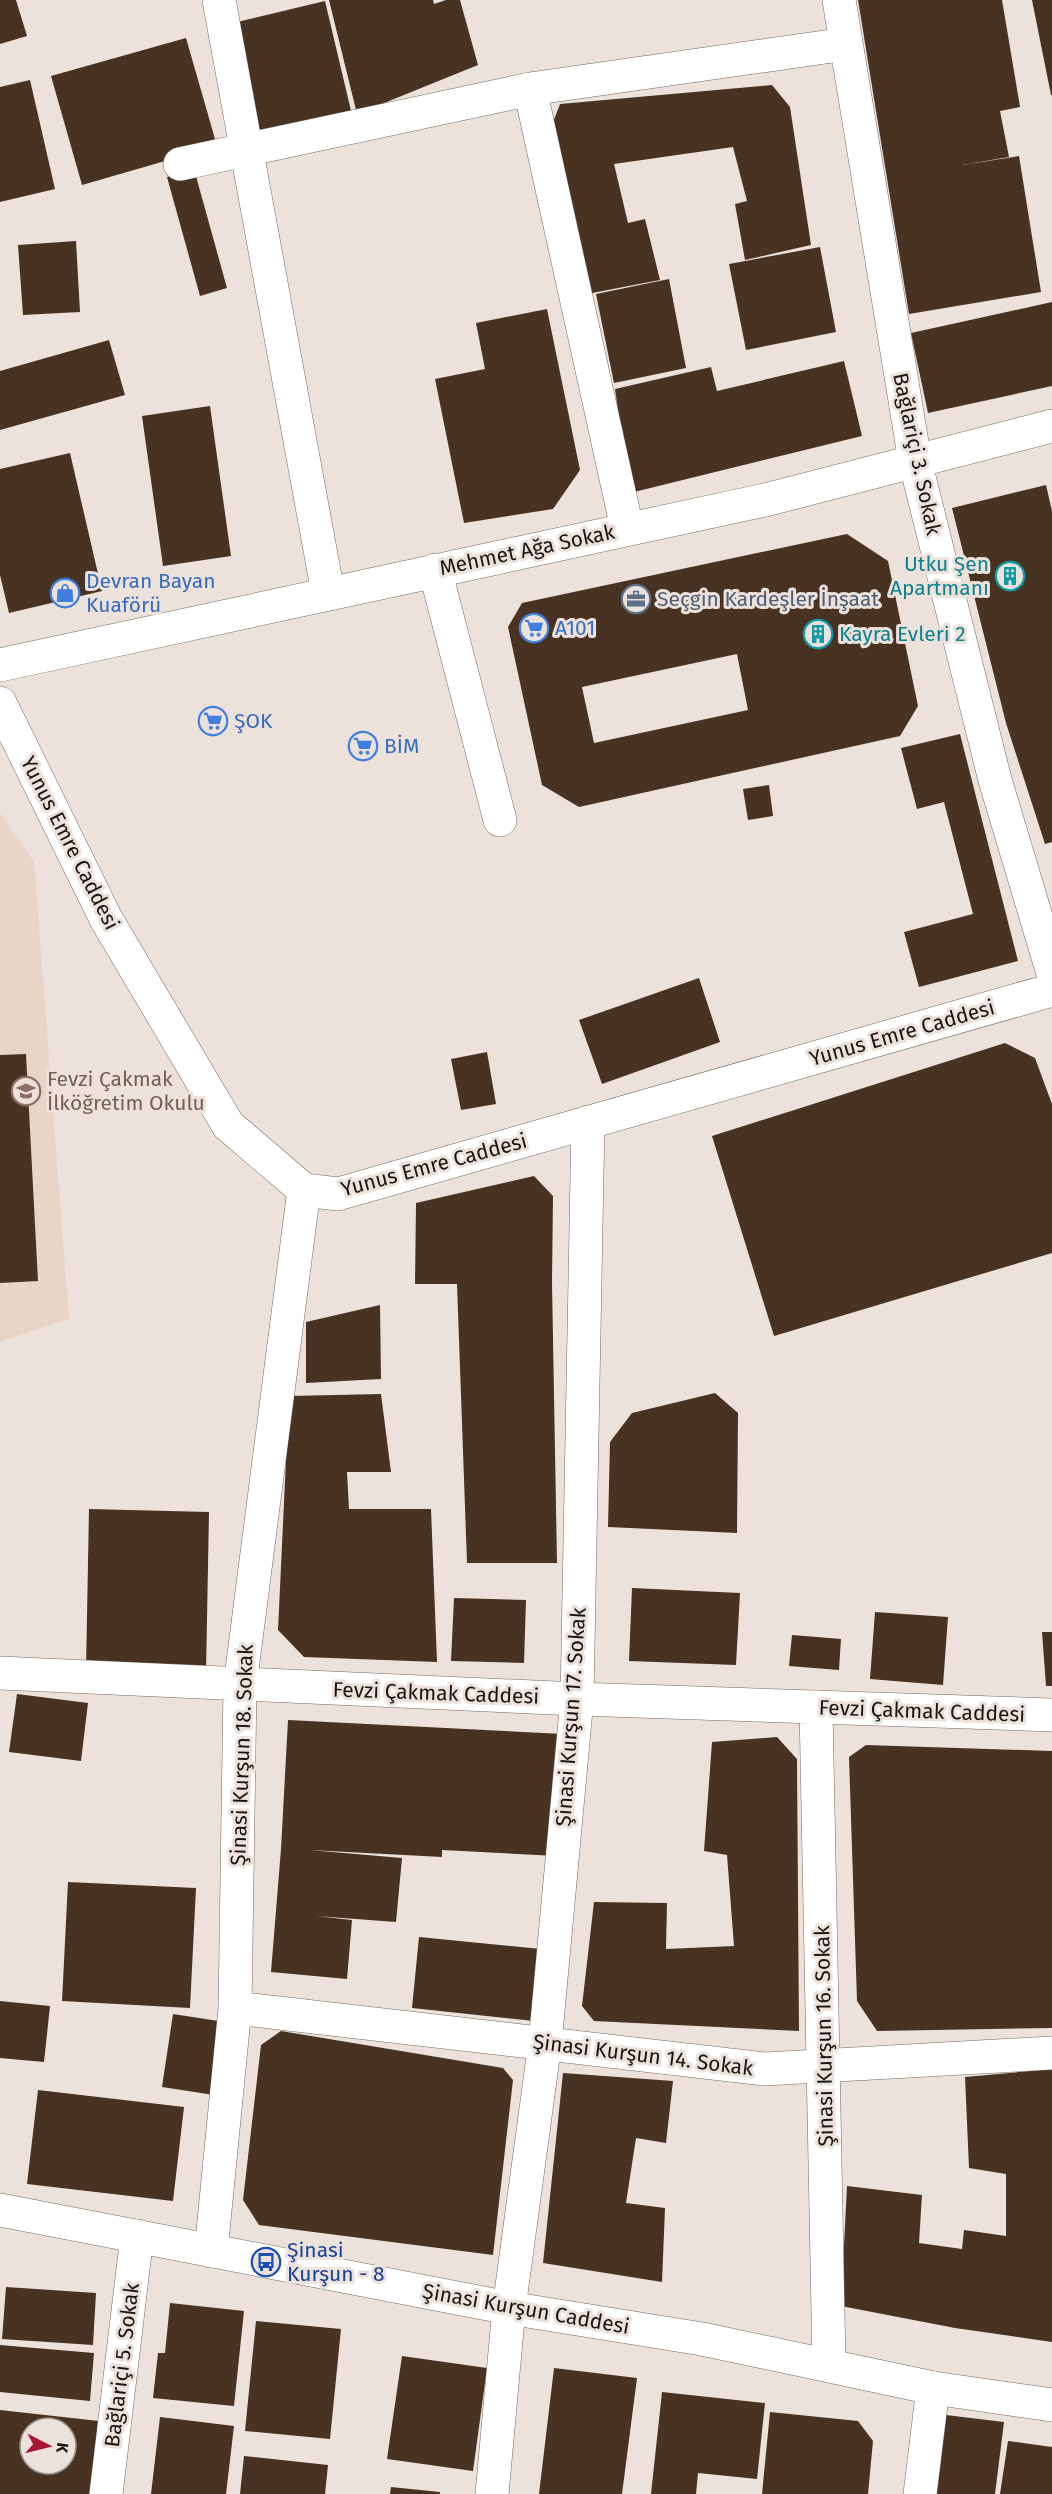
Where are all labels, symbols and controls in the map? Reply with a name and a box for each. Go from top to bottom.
street label: Bağlariçi 3. Sokak [887,370,947,538]
street label: Mehmet Ağa Sokak [437,519,617,581]
place label: Utku Şen Apartmanı [890,551,989,601]
building icon: Utku Şen Apartmanı [994,560,1026,592]
place label: Devran Bayan Kuaförü [86,568,216,618]
shop icon: Devran Bayan Kuaförü [49,577,81,609]
office icon: Seçgin Kardeşler İnşaat [620,583,652,615]
place label: Seçgin Kardeşler İnşaat [657,586,879,612]
supermarket icon: A101 [518,612,550,644]
place label: A101 [555,615,595,641]
building icon: Kayra Evleri 2 [802,618,834,650]
place label: Kayra Evleri 2 [839,621,966,647]
supermarket icon: ŞOK [197,705,229,737]
place label: ŞOK [234,708,273,734]
supermarket icon: BİM [347,730,379,762]
place label: BİM [384,733,419,759]
street label: Yunus Emre Caddesi [15,752,125,934]
street label: Yunus Emre Caddesi [806,994,998,1072]
place label: Fevzi Çakmak İlköğretim Okulu [47,1066,205,1116]
school or university icon: Fevzi Çakmak İlköğretim Okulu [10,1075,42,1107]
street label: Yunus Emre Caddesi [338,1128,530,1202]
street label: Şinasi Kurşun 17. Sokak [550,1606,592,1827]
street label: Şinasi Kurşun 18. Sokak [225,1643,259,1866]
street label: Fevzi Çakmak Caddesi [332,1676,540,1710]
street label: Fevzi Çakmak Caddesi [818,1694,1026,1728]
street label: Şinasi Kurşun 16. Sokak [809,1925,839,2147]
street label: Şinasi Kurşun 14. Sokak [532,2029,755,2081]
place label: Şinasi Kurşun - 8 [287,2237,385,2287]
bus stop icon: Şinasi Kurşun - 8 [250,2246,282,2278]
street label: Şinasi Kurşun Caddesi [421,2278,631,2340]
street label: Bağlariçi 5. Sokak [99,2281,145,2449]
north arrow [18,2416,78,2476]
text: K [52,2442,72,2455]

